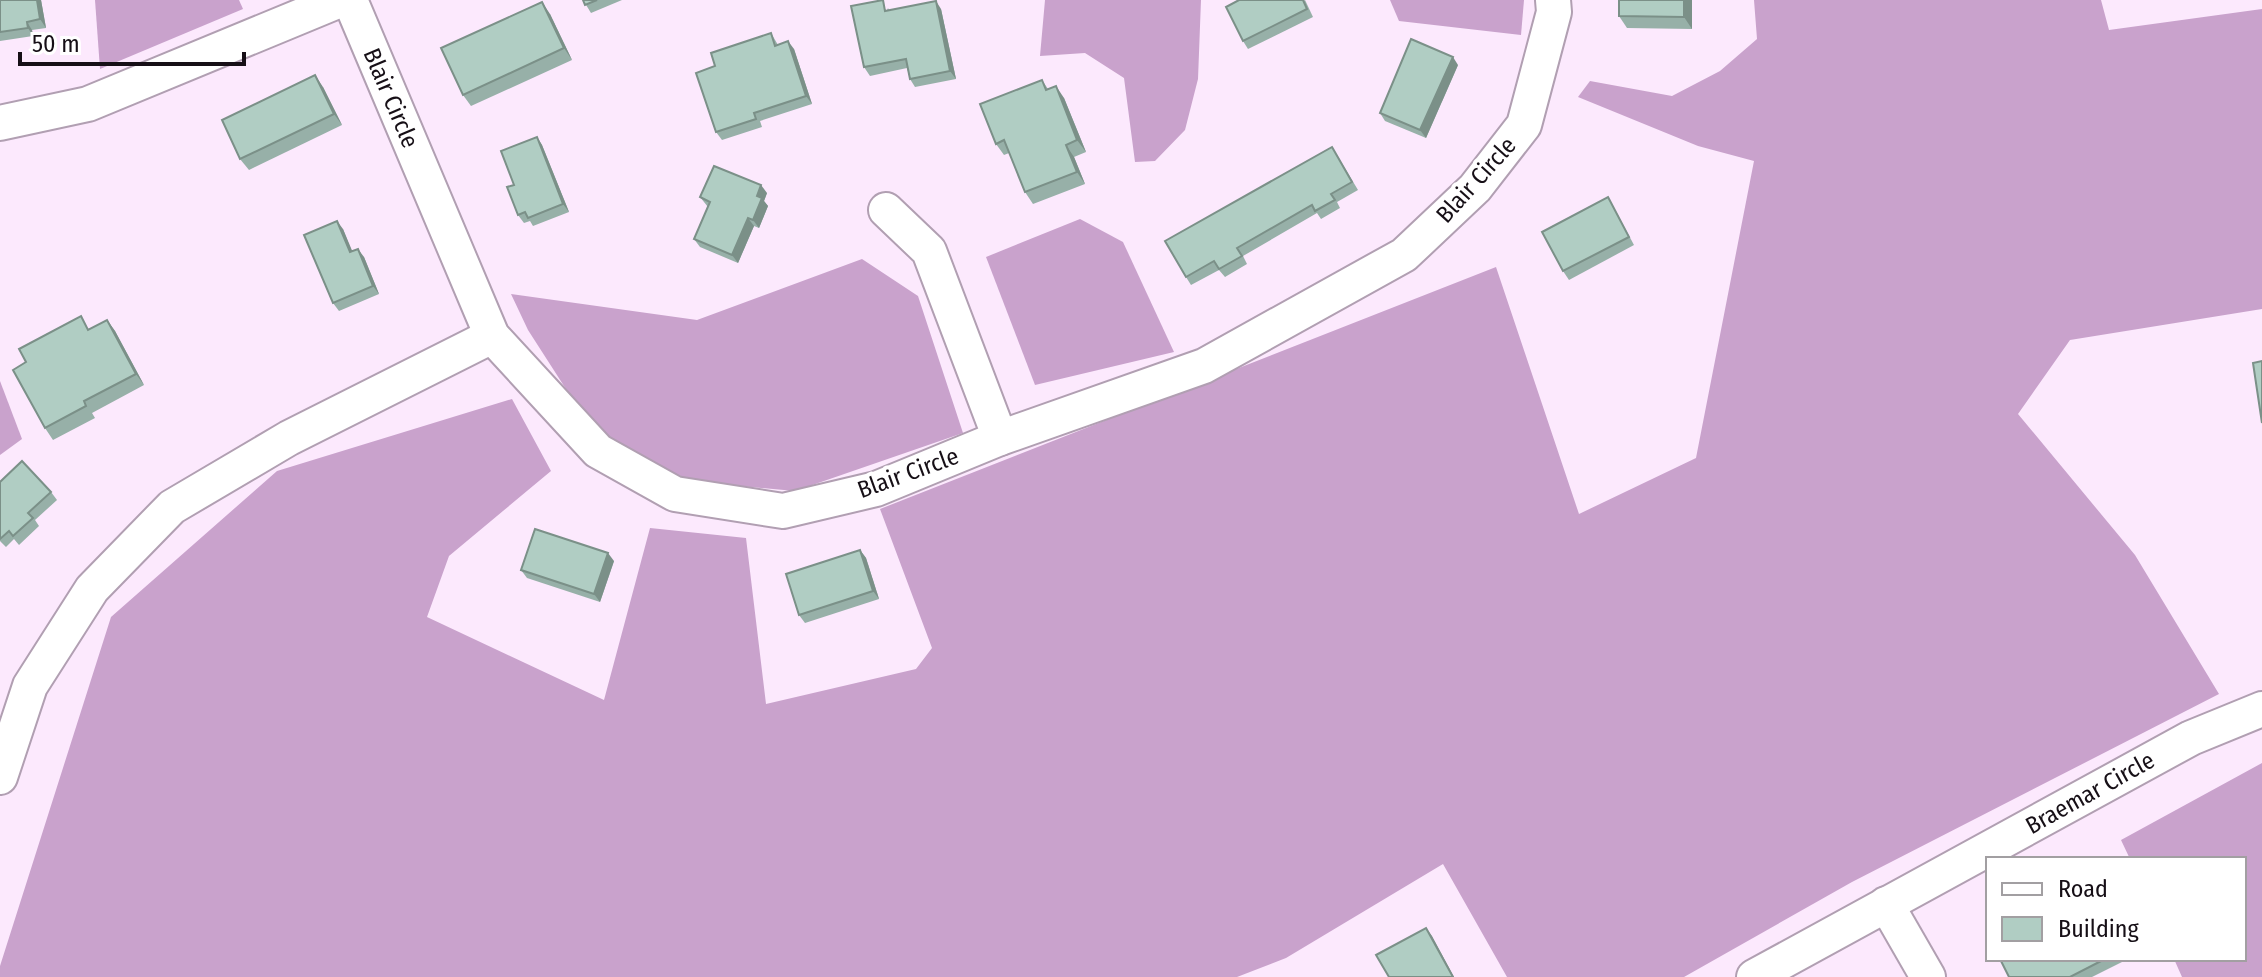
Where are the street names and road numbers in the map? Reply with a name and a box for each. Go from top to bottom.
street label: Blair Circle [358,44,424,152]
street label: Blair Circle [1430,131,1522,229]
street label: Blair Circle [854,442,962,504]
street label: Braemar Circle [2021,746,2159,840]

